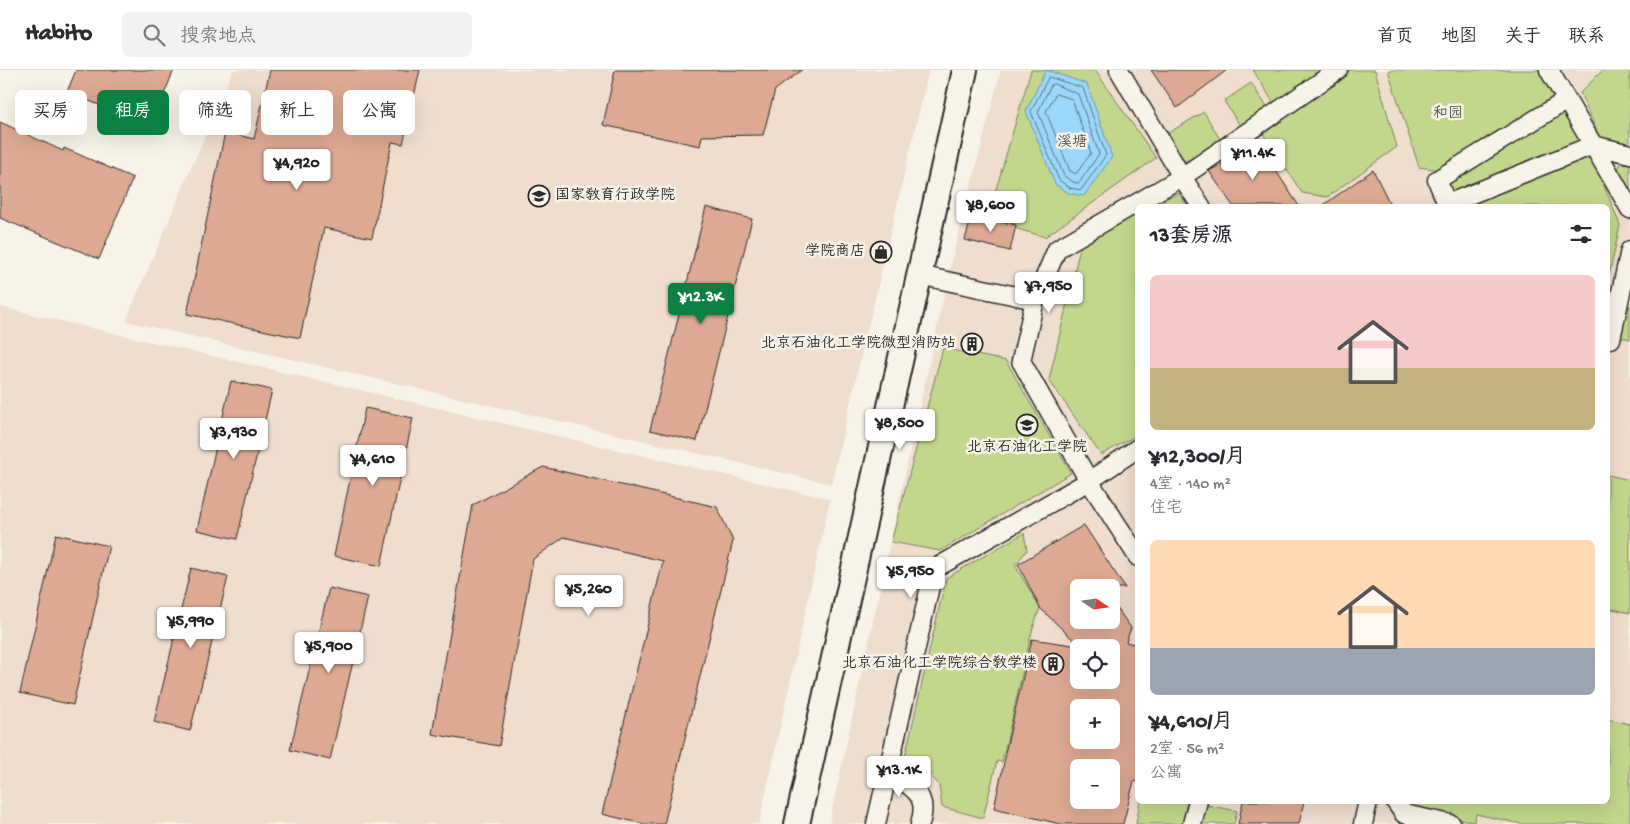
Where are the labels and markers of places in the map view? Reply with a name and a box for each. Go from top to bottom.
pin: ¥11.4K [1212,138,1294,181]
pin: ¥4,920 [256,148,338,191]
school or university icon: 国家教育行政学院 [527,184,551,208]
place label: 国家教育行政学院 [555,186,675,205]
pin: ¥8,600 [950,190,1032,233]
shop icon: 学院商店 [869,240,893,264]
place label: 学院商店 [805,242,865,261]
pin: ¥7,950 [1008,272,1090,314]
pin: ¥12.3K [660,282,742,325]
building icon: 北京石油化工学院微型消防站 [960,332,984,356]
place label: 北京石油化工学院微型消防站 [761,334,956,353]
pin: ¥8,500 [859,408,941,451]
school or university icon: 北京石油化工学院 [1015,413,1039,437]
pin: ¥3,930 [193,418,275,460]
place label: 北京石油化工学院 [967,438,1087,457]
pin: ¥4,610 [332,444,414,487]
pin: ¥5,950 [870,556,952,599]
pin: ¥5,260 [548,574,630,617]
pin: ¥5,990 [150,606,232,649]
pin: ¥5,900 [288,632,370,674]
building icon: 北京石油化工学院综合教学楼 [1041,652,1065,676]
place label: 北京石油化工学院综合教学楼 [842,654,1037,673]
pin: ¥13.1K [858,756,940,798]

